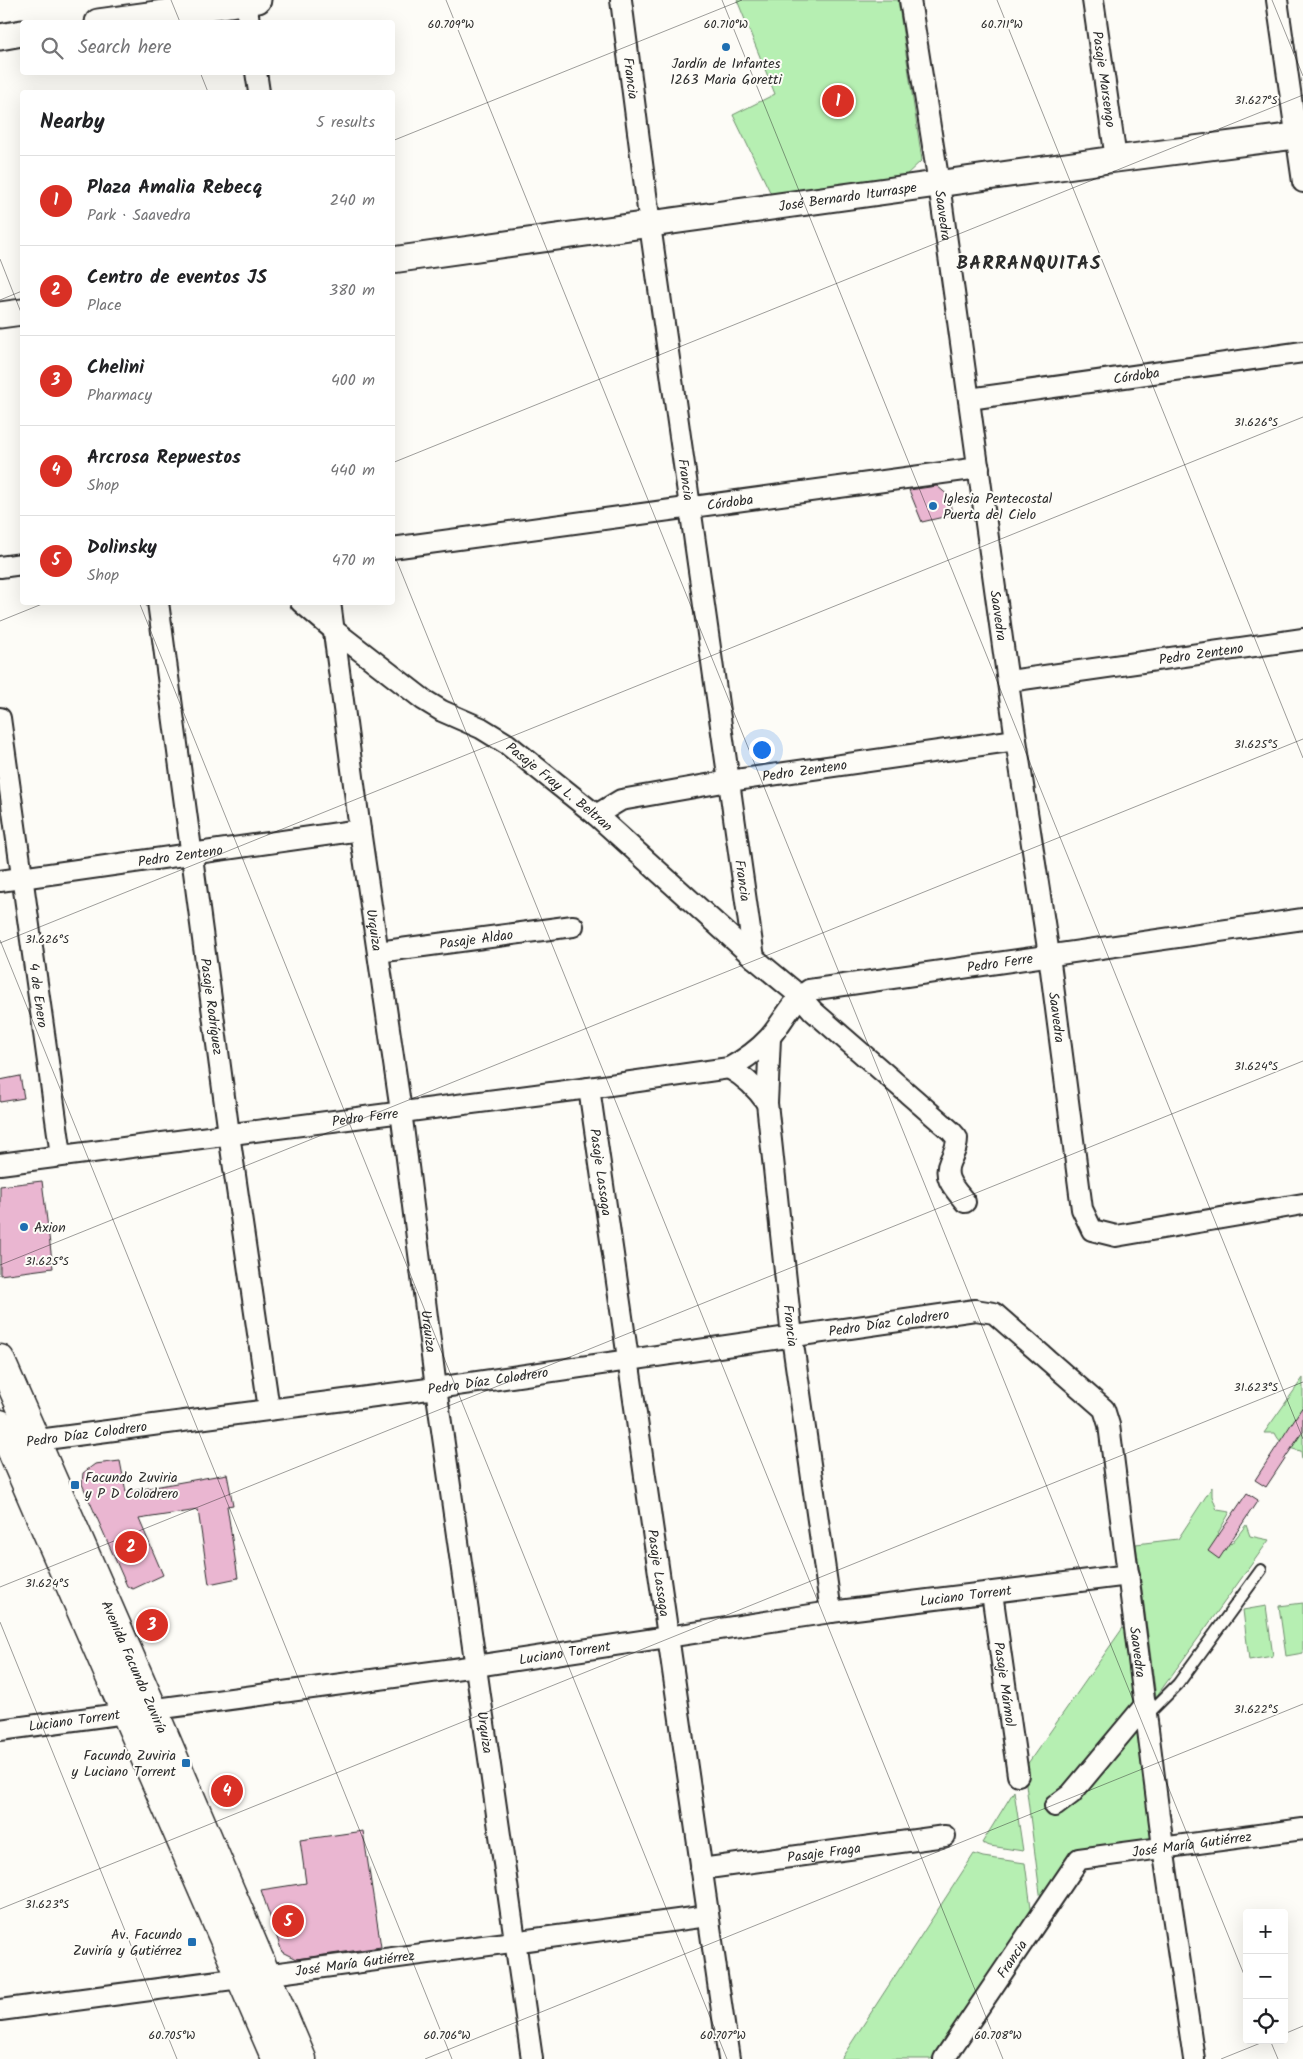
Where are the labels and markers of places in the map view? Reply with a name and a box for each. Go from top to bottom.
marker: Jardín de Infantes 1263 Maria Goretti [720,41,732,53]
place label: Jardín de Infantes 1263 Maria Goretti [670,53,783,91]
pin: 1 [822,82,854,120]
place label: Iglesia Pentecostal Puerta del Cielo [943,488,1053,526]
marker: Iglesia Pentecostal Puerta del Cielo [927,500,939,512]
place label: Axion [34,1217,66,1239]
marker: Axion [18,1221,30,1233]
place label: Facundo Zuviria y P D Colodrero [84,1467,178,1505]
marker: Facundo Zuviria y P D Colodrero [69,1479,81,1491]
pin: 2 [115,1528,147,1566]
pin: 3 [136,1606,168,1644]
place label: Facundo Zuviria y Luciano Torrent [71,1745,177,1783]
marker: Facundo Zuviria y Luciano Torrent [180,1757,192,1769]
pin: 4 [211,1772,243,1810]
pin: 5 [272,1902,304,1940]
place label: Av. Facundo Zuviría y Gutiérrez [73,1924,182,1962]
marker: Av. Facundo Zuviría y Gutiérrez [186,1936,198,1948]

